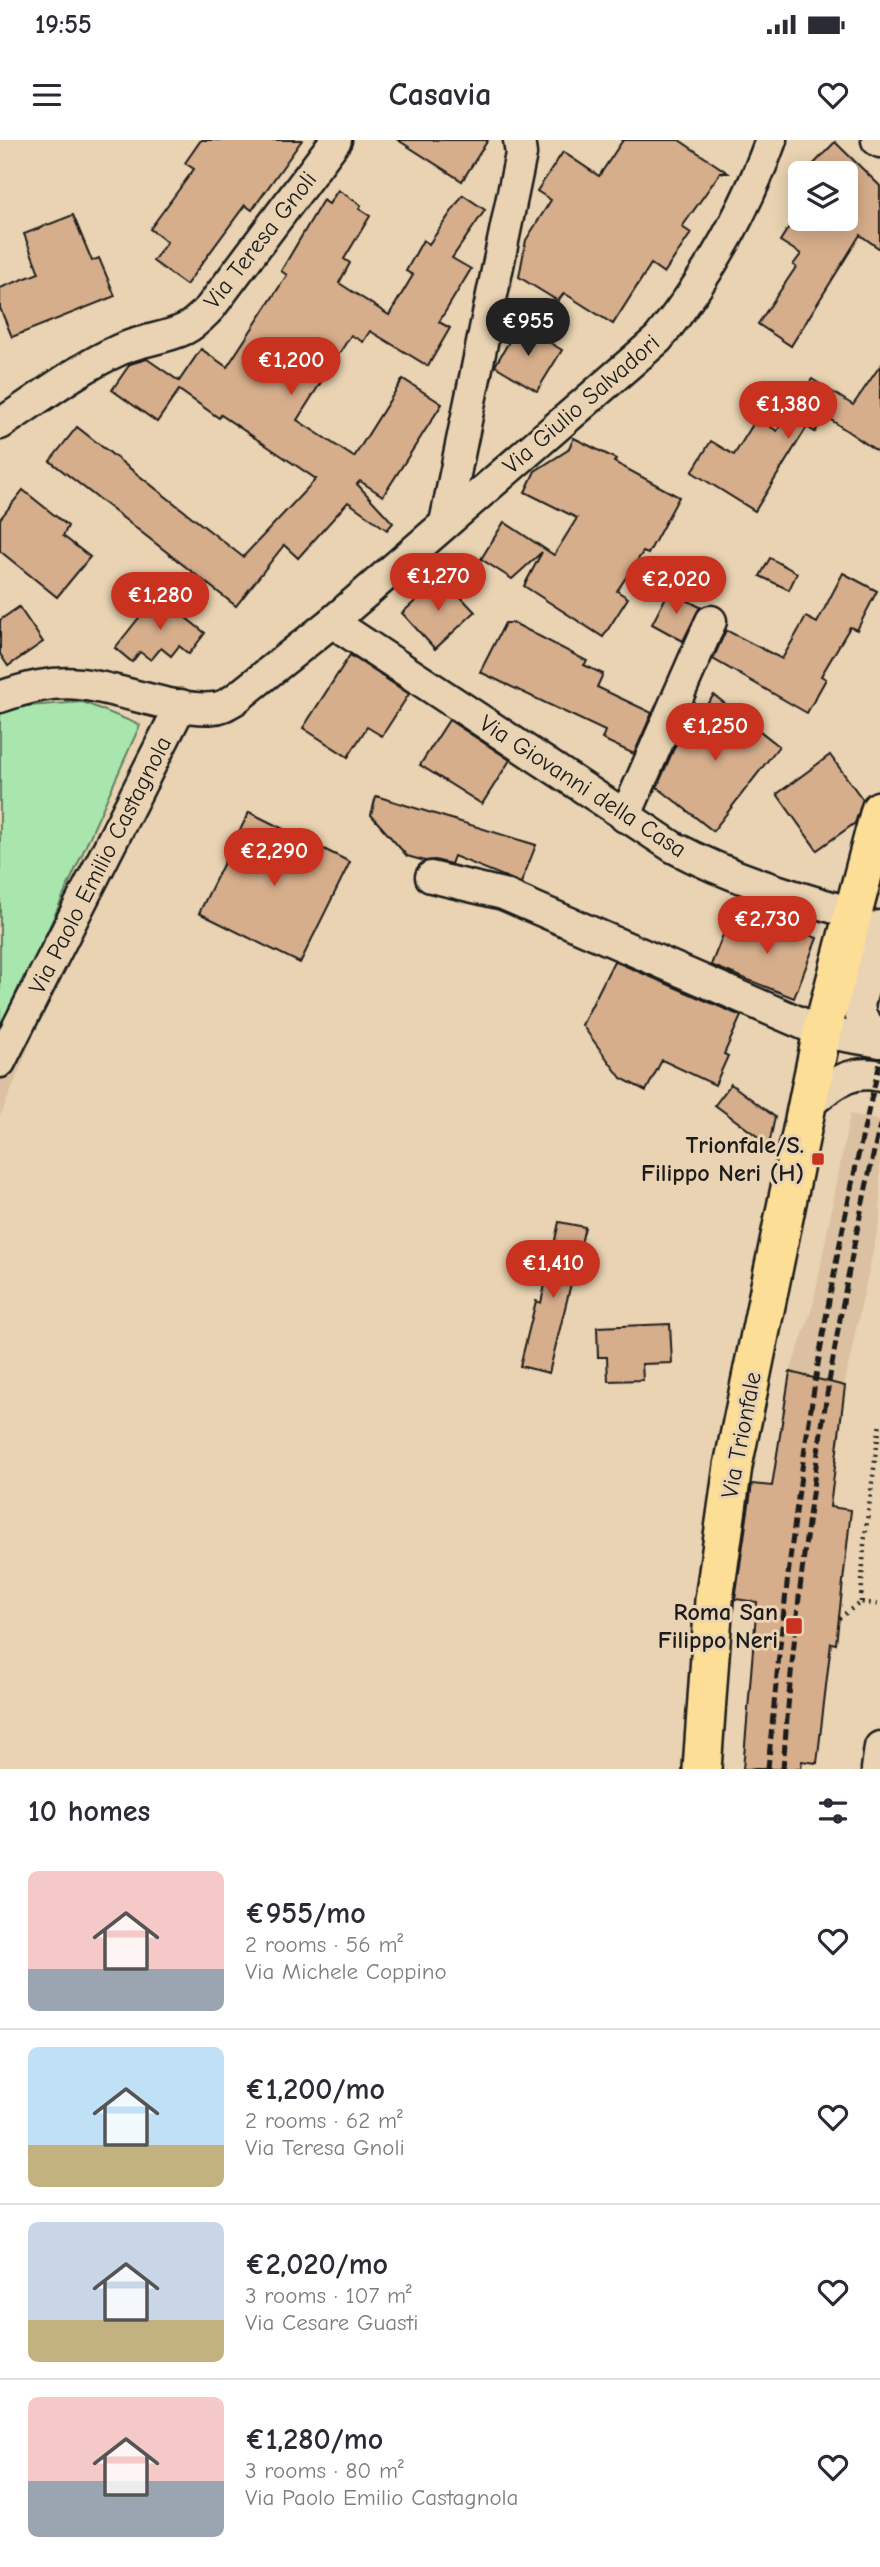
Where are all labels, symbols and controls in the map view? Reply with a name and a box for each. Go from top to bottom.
text: 19:55 [35,10,92,40]
icon: menu [28,76,66,114]
text: Casavia [389,76,491,113]
icon: heart [814,76,852,114]
map controls [788,161,858,231]
button: layers [788,161,858,231]
street label: Via Teresa Gnoli [198,166,322,314]
pin: €955 [487,298,569,358]
text: €955 [502,307,554,334]
street label: Via Giulio Salvadori [497,328,665,480]
pin: €1,200 [234,338,348,397]
text: €1,200 [257,346,325,373]
pin: €1,380 [731,382,845,441]
text: €1,380 [755,390,821,417]
pin: €1,270 [381,554,495,613]
pin: €2,020 [619,556,733,616]
text: €1,270 [406,562,470,589]
text: €2,020 [641,565,711,592]
pin: €1,280 [103,573,217,632]
text: €1,280 [127,581,193,608]
pin: €1,250 [658,704,772,763]
street label: Via Giovanni della Casa [474,709,692,863]
text: €1,250 [682,712,748,739]
street label: Via Paolo Emilio Castagnola [23,732,177,998]
pin: €2,290 [217,828,331,888]
text: €2,290 [240,837,308,864]
pin: €2,730 [710,896,824,956]
text: €2,730 [734,905,800,932]
place label: Trionfale/S. Filippo Neri (H) [641,1131,804,1187]
marker: Trionfale/S. Filippo Neri (H) [810,1151,826,1167]
pin: €1,410 [496,1240,610,1300]
text: €1,410 [522,1249,584,1276]
street label: Via Trionfale [715,1369,767,1501]
place label: Roma San Filippo Neri [658,1598,778,1654]
marker: Roma San Filippo Neri [784,1616,804,1636]
icon: filters [814,1792,852,1830]
text: 10 homes [28,1794,150,1829]
text: €955/mo [245,1896,366,1931]
icon: home [84,1899,168,1983]
icon: heart [814,1922,852,1960]
text: 2 rooms · 56 m² [245,1931,403,1958]
text: Via Michele Coppino [245,1958,447,1985]
text: €1,200/mo [245,2072,385,2107]
icon: home [84,2075,168,2159]
icon: heart [814,2098,852,2136]
text: 2 rooms · 62 m² [245,2107,403,2134]
text: Via Teresa Gnoli [245,2134,405,2161]
text: €2,020/mo [245,2247,388,2282]
icon: home [84,2250,168,2334]
icon: heart [814,2273,852,2311]
text: 3 rooms · 107 m² [245,2282,412,2309]
text: Via Cesare Guasti [245,2309,418,2336]
text: €1,280/mo [245,2422,383,2457]
icon: home [84,2425,168,2509]
icon: heart [814,2448,852,2486]
text: 3 rooms · 80 m² [245,2457,404,2484]
text: Via Paolo Emilio Castagnola [245,2484,518,2511]

